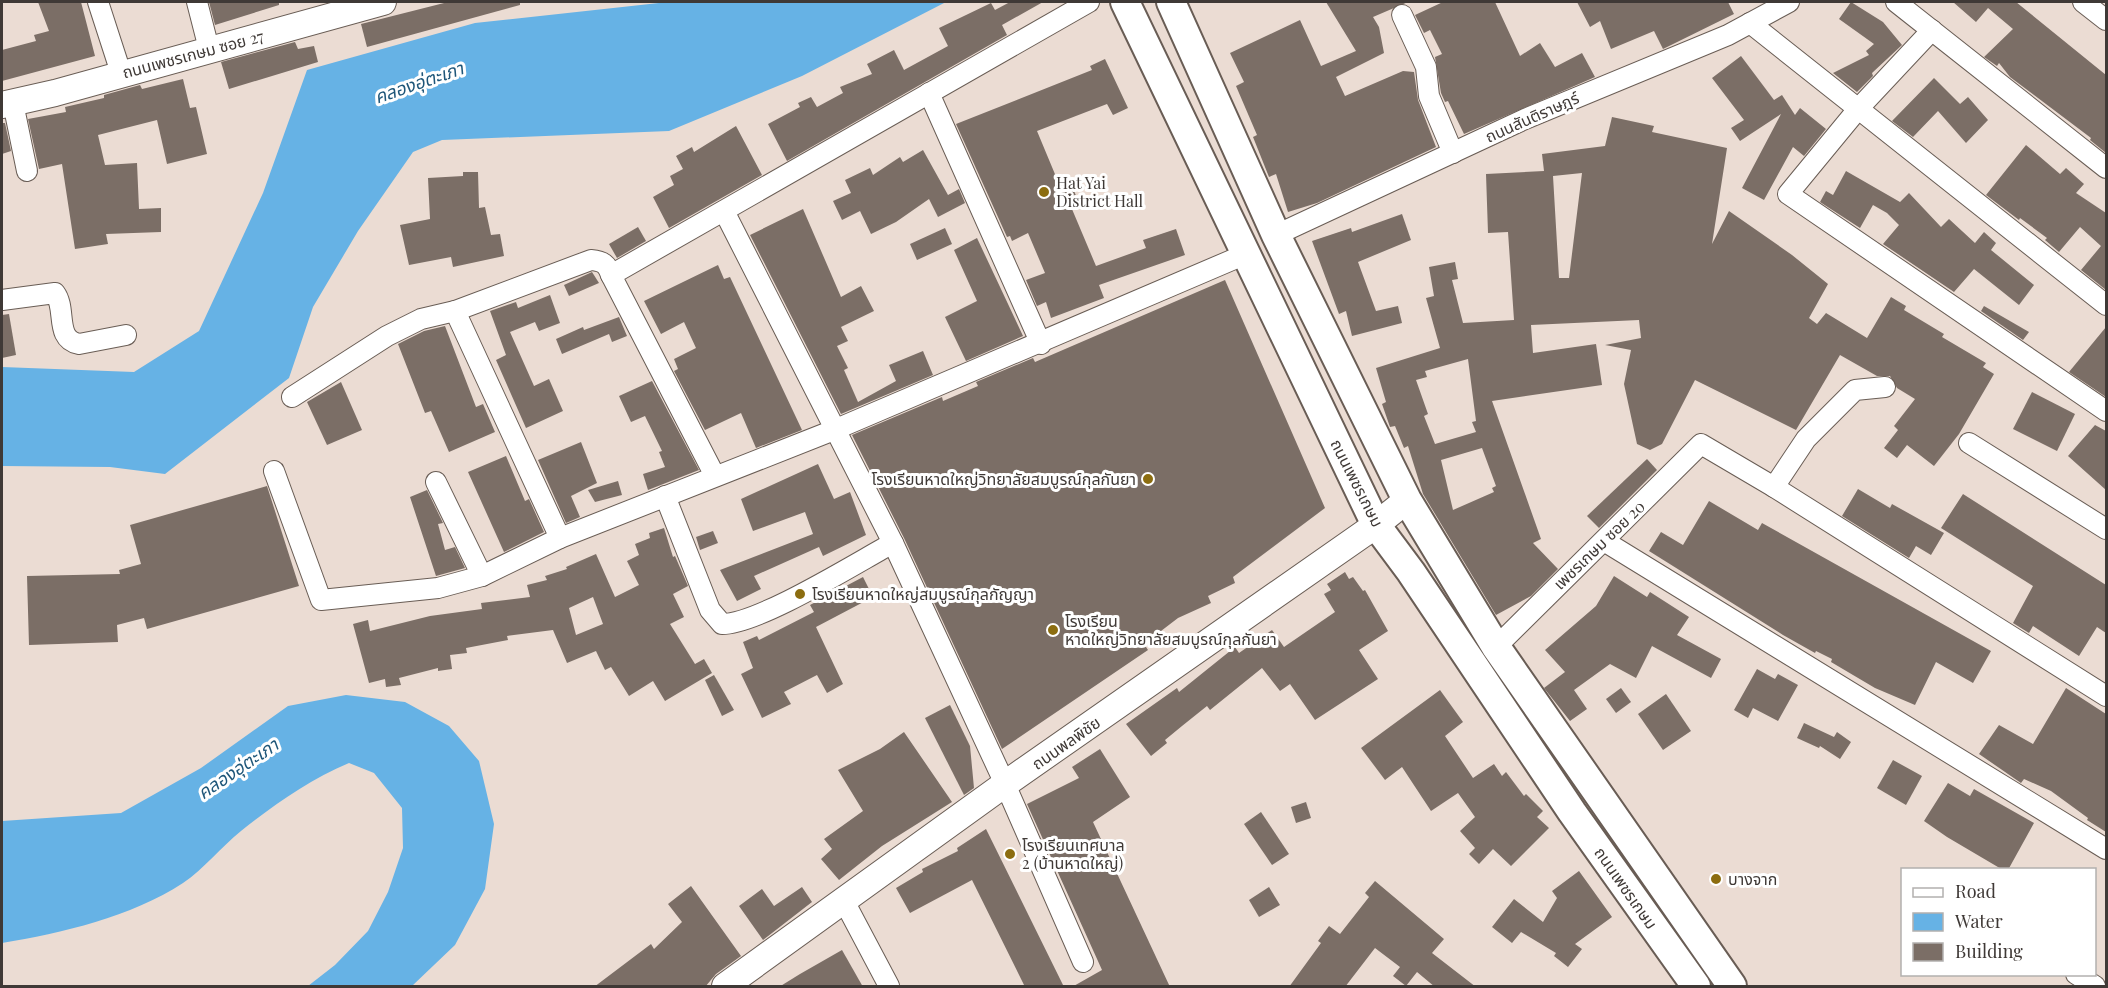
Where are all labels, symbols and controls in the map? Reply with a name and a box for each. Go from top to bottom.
street label: ถนนเพชรเกษม ซอย 27 [120,24,266,82]
water label: คลองอุ่ตะเภา [371,55,467,108]
street label: ถนนสันติราษฎร์ [1482,86,1583,147]
place label: Hat Yai District Hall [1056,172,1144,211]
marker: Hat Yai District Hall [1037,185,1051,199]
street label: ถนนเพชรเกษม [1326,435,1389,530]
place label: โรงเรียนหาดใหญ่วิทยาลัยสมบูรณ์กุลกันยา [871,468,1136,489]
marker: โรงเรียนหาดใหญ่วิทยาลัยสมบูรณ์กุลกันยา [1141,472,1155,486]
street label: เพชรเกษม ซอย 20 [1548,496,1649,594]
place label: โรงเรียนหาดใหญ่สมบูรณ์กุลกัญญา [812,583,1034,604]
marker: โรงเรียนหาดใหญ่สมบูรณ์กุลกัญญา [793,587,807,601]
place label: โรงเรียน หาดใหญ่วิทยาลัยสมบูรณ์กุลกันยา [1065,610,1277,649]
marker: โรงเรียน หาดใหญ่วิทยาลัยสมบูรณ์กุลกันยา [1046,623,1060,637]
street label: ถนนพลพิชัย [1027,711,1104,774]
water label: คลองอุ่ตะเภา [192,732,283,804]
place label: โรงเรียนเทศบาล 2 (บ้านหาดใหญ่) [1022,834,1125,873]
street label: ถนนเพชรเกษม [1590,842,1662,933]
marker: โรงเรียนเทศบาล 2 (บ้านหาดใหญ่) [1003,847,1017,861]
place label: บางจาก [1728,868,1777,889]
legend [1901,868,2096,976]
marker: บางจาก [1709,872,1723,886]
text: Road [1955,879,1996,903]
text: Water [1954,909,2003,933]
text: Building [1955,939,2023,963]

